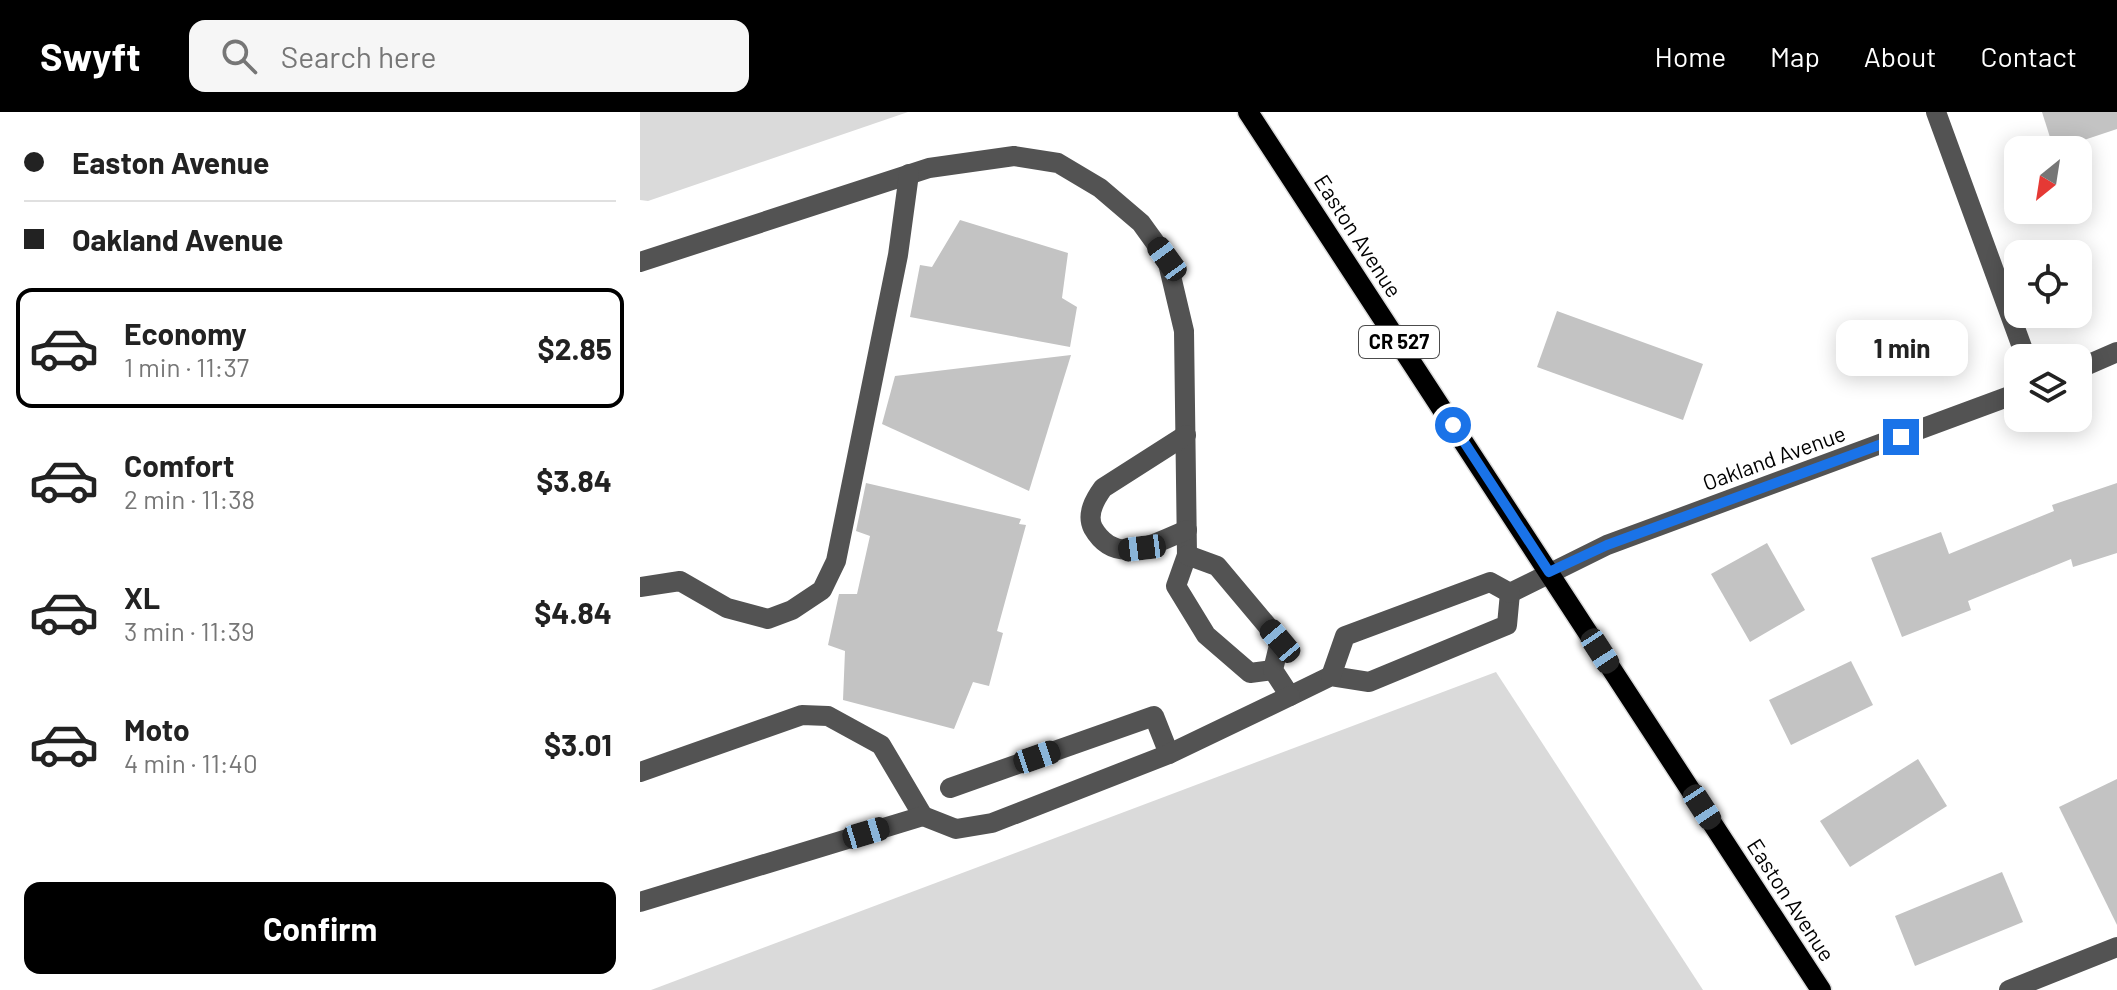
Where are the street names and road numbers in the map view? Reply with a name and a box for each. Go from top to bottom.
street label: Easton Avenue [1310,169,1408,302]
road number: CR 527 [1359,326,1439,358]
street label: Oakland Avenue [1699,419,1849,495]
street label: Easton Avenue [1743,833,1841,966]

